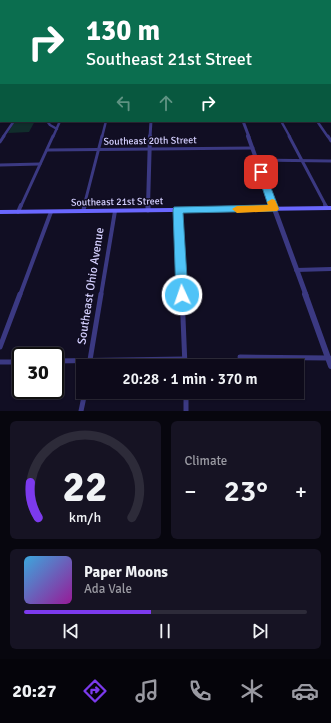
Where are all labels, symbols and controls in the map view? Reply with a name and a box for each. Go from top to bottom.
text: 130 m [86,14,160,48]
icon: right [20,16,72,68]
text: Southeast 21st Street [86,48,252,70]
icon: left [113,92,135,114]
icon: ahead [155,92,177,114]
icon: right [197,92,219,114]
street label: Southeast 20th Street [103,134,197,148]
pin [244,155,278,189]
icon: arrive [250,161,272,183]
street label: Southeast 21st Street [71,195,164,209]
street label: Southeast Ohio Avenue [74,226,108,346]
position arrow [161,274,203,316]
speed limit sign: 30 [12,347,64,399]
text: 20:28 · 1 min · 370 m [123,370,257,388]
text: Climate [185,453,227,469]
text: 22 [63,462,108,513]
text: 23° [224,473,268,510]
text: − [185,478,196,505]
text: + [295,478,307,505]
text: km/h [69,509,101,526]
text: Paper Moons [84,563,168,581]
text: Ada Vale [84,581,132,597]
icon: previous [60,620,82,642]
icon: pause [154,620,176,642]
icon: next [249,620,271,642]
icon: directions [81,677,109,705]
icon: music [133,677,161,705]
icon: phone [186,677,214,705]
icon: climate [238,677,266,705]
icon: car [291,677,319,705]
text: 20:27 [12,680,56,702]

